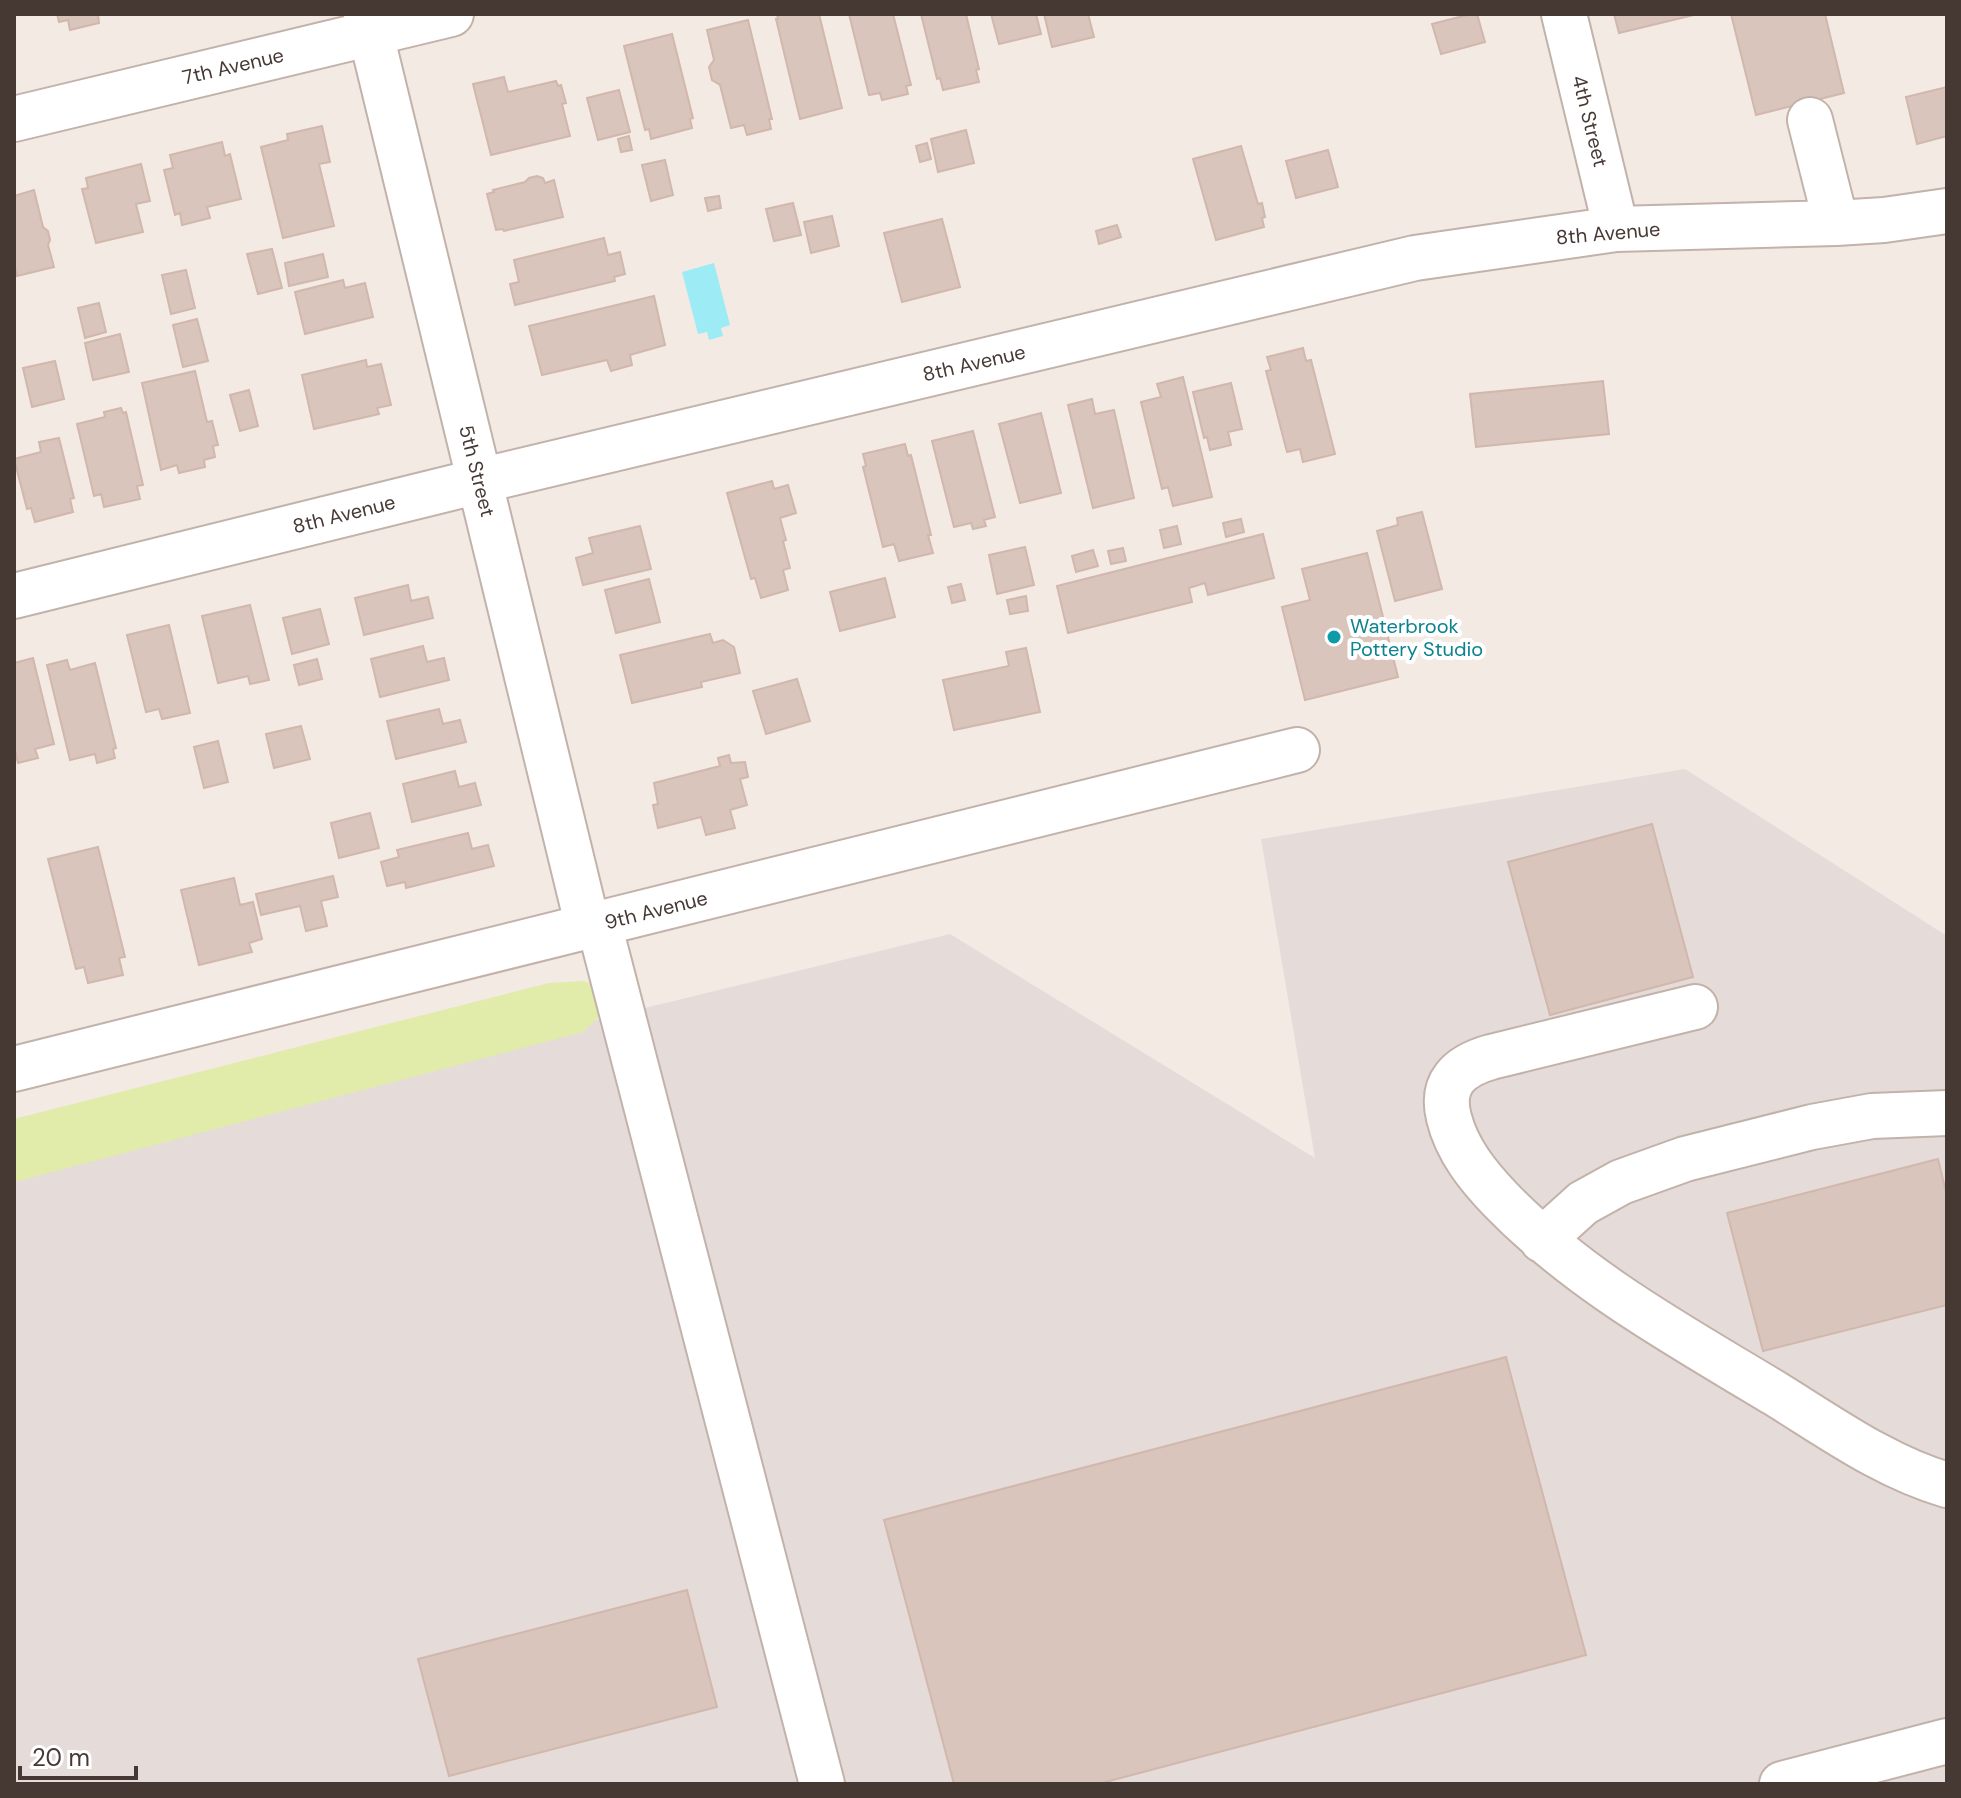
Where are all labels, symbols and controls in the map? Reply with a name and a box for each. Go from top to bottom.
street label: 7th Avenue [180,42,286,90]
street label: 4th Street [1566,73,1614,170]
street label: 8th Avenue [1555,215,1661,251]
street label: 8th Avenue [920,339,1028,387]
street label: 5th Street [453,422,501,520]
street label: 8th Avenue [290,489,398,539]
place label: Waterbrook Pottery Studio [1350,613,1483,662]
marker: Waterbrook Pottery Studio [1325,628,1343,646]
street label: 9th Avenue [602,885,710,935]
scale bar [20,1730,136,1780]
text: 20 m [32,1742,90,1773]

